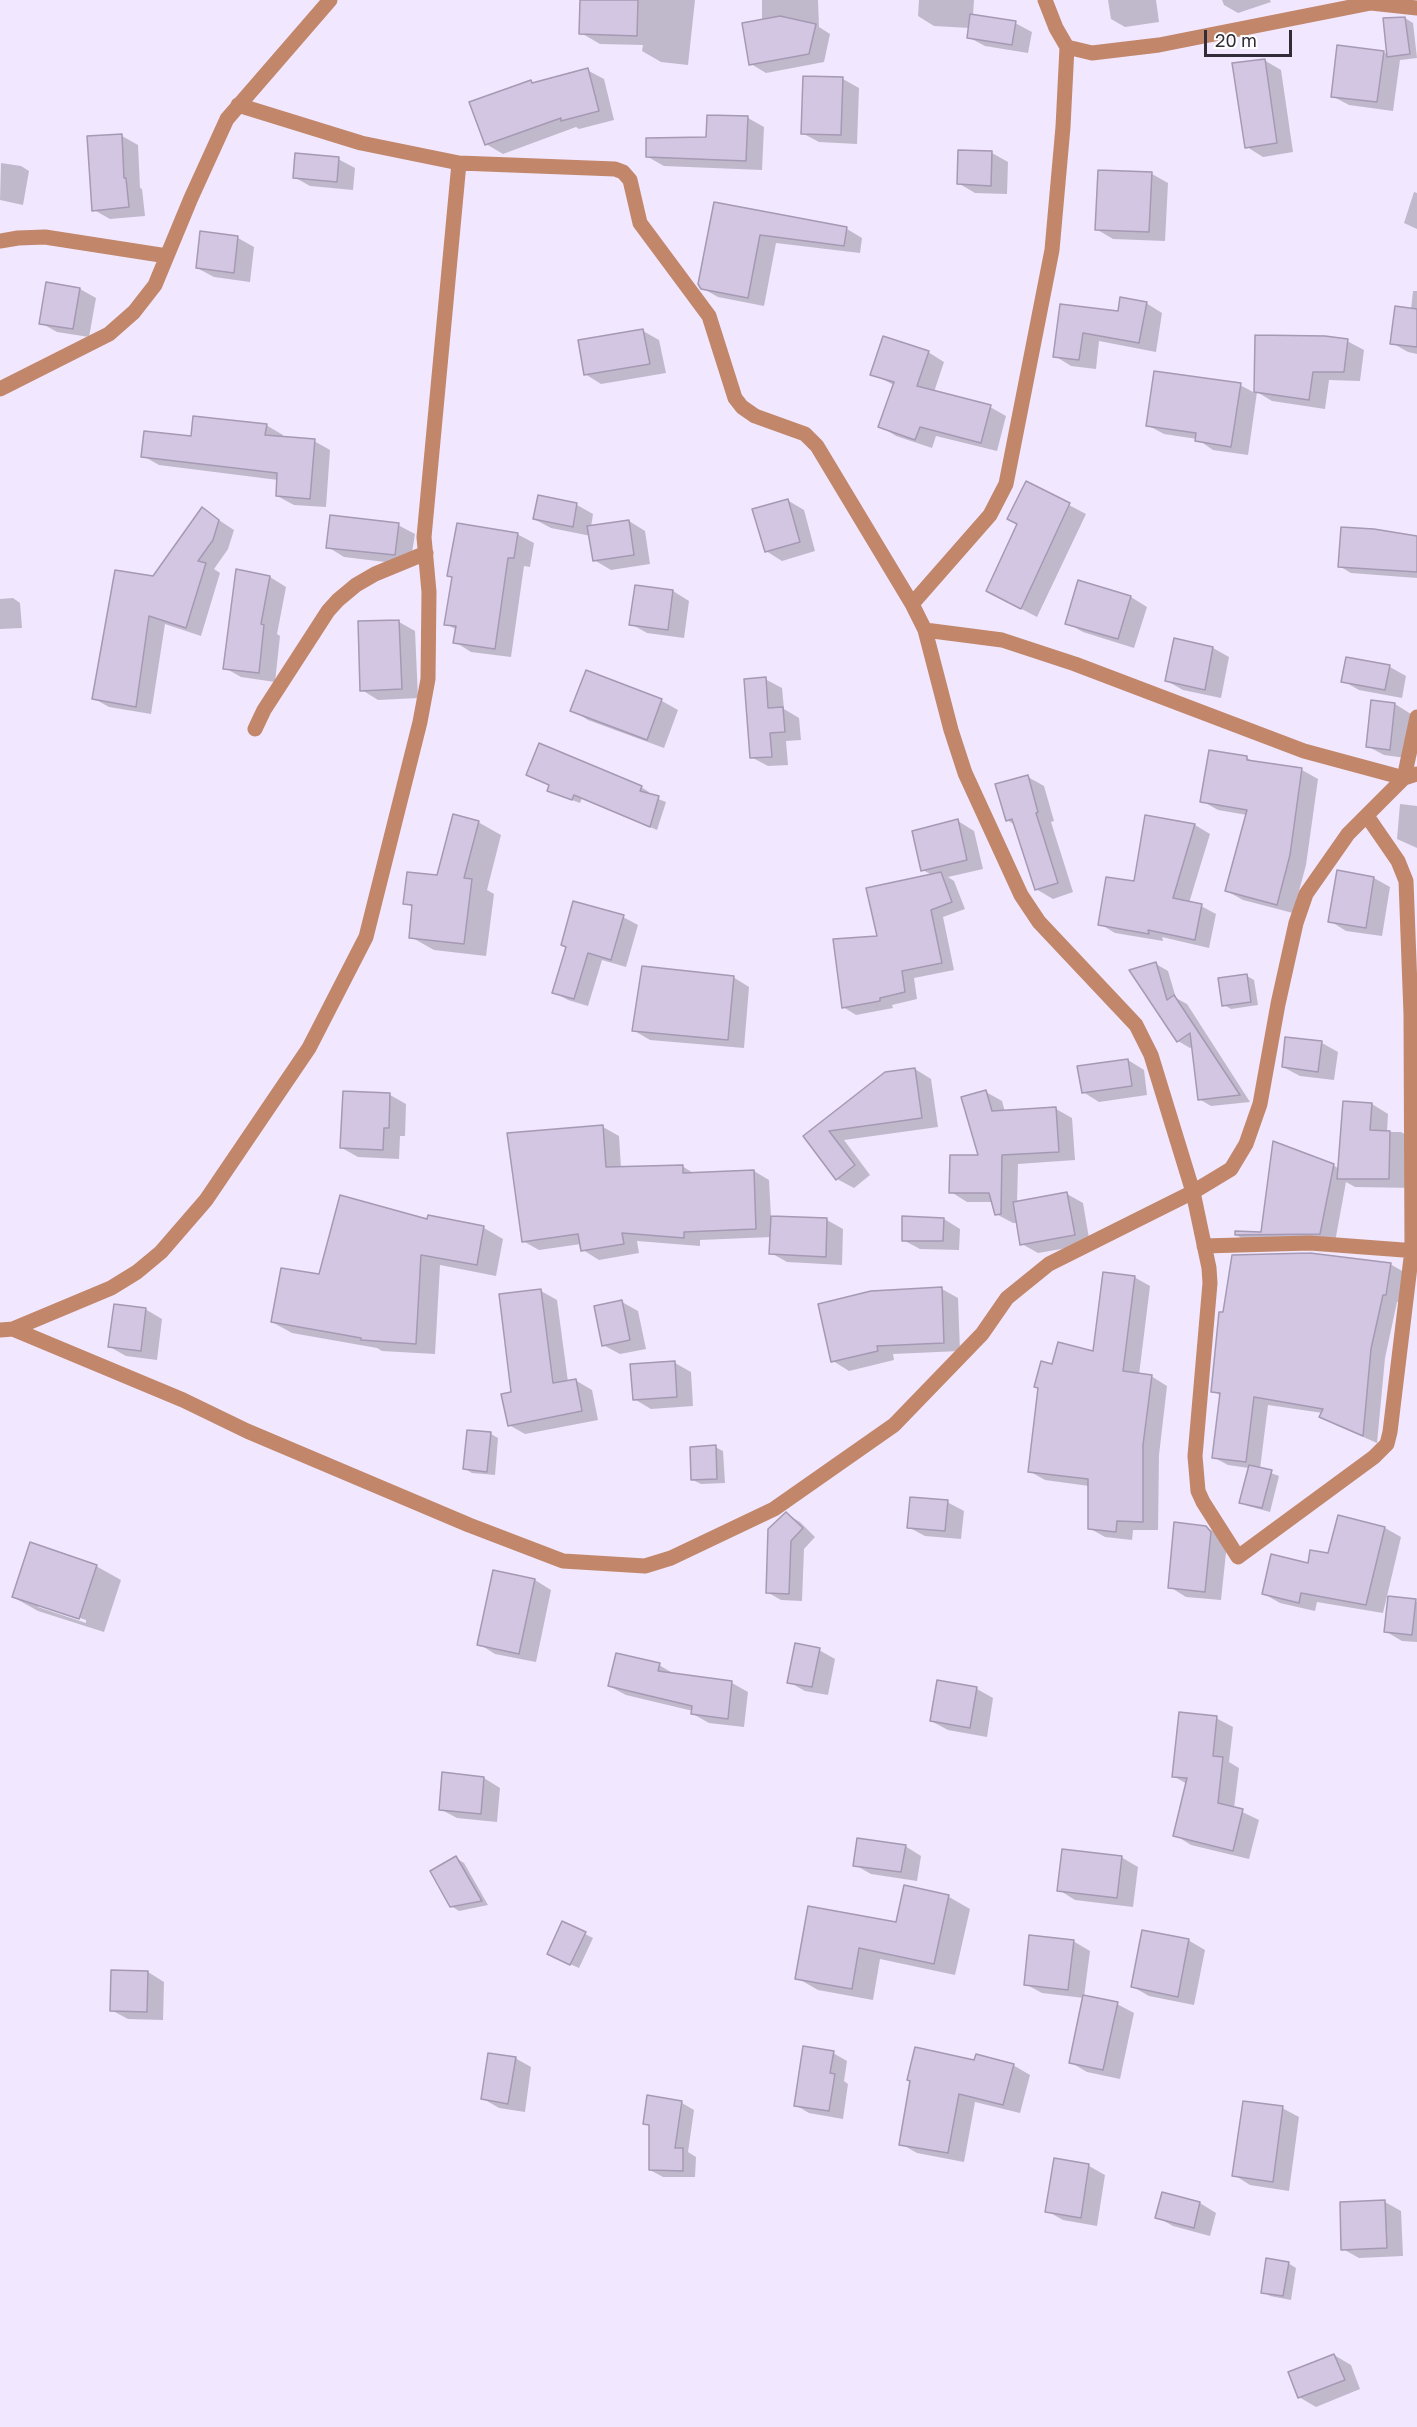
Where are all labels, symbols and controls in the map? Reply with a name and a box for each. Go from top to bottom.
scale bar [1207,18,1296,56]
text: 20 m [1215,29,1257,51]

